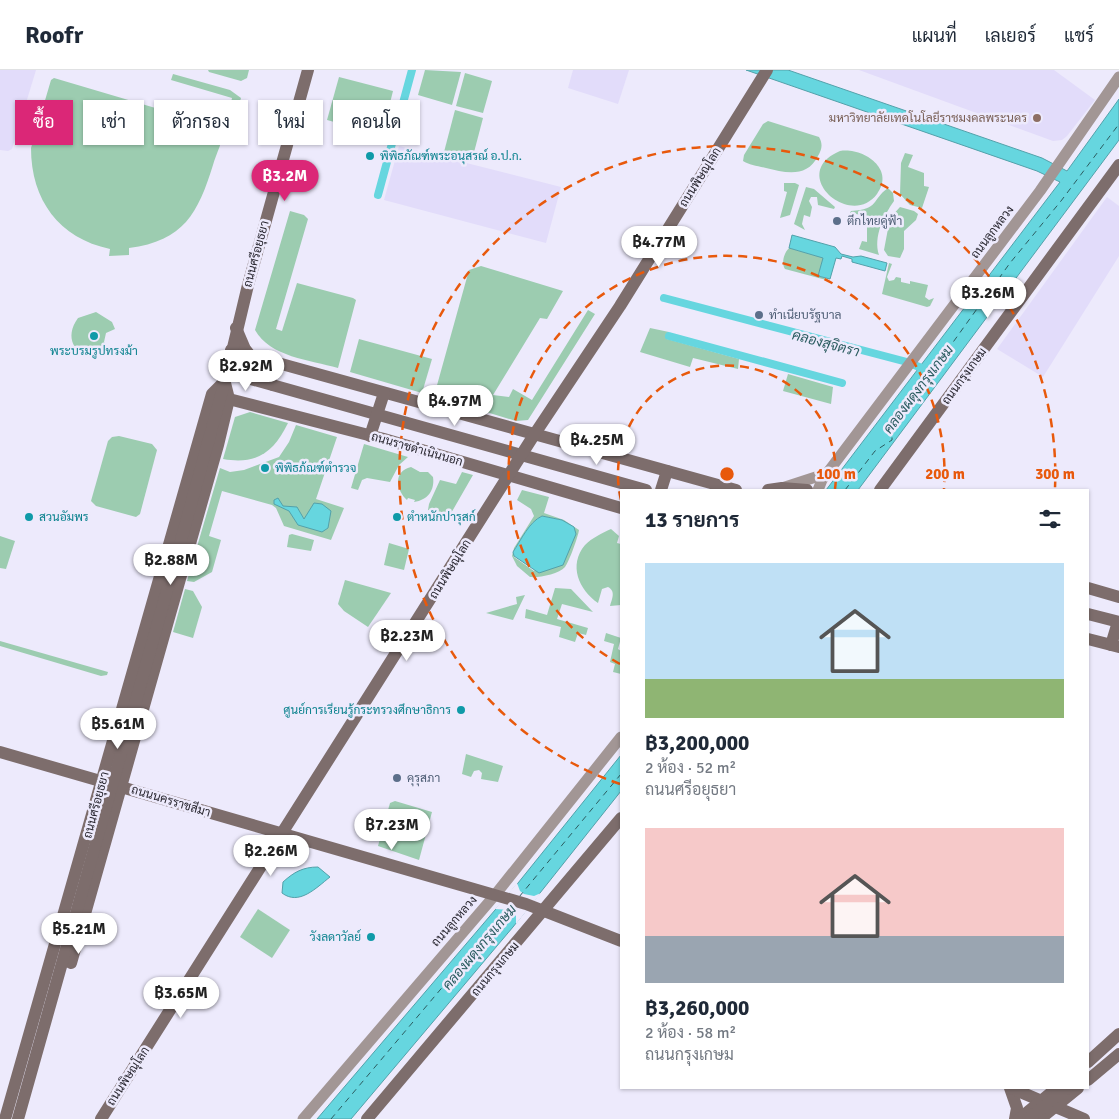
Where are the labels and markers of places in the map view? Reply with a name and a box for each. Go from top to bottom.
place label: มหาวิทยาลัยเทคโนโลยีราชมงคลพระนคร [829,110,1027,126]
marker: มหาวิทยาลัยเทคโนโลยีราชมงคลพระนคร [1031,112,1043,124]
place label: พิพิธภัณฑ์พระอนุสรณ์ อ.ป.ก. [380,148,522,165]
marker: พิพิธภัณฑ์พระอนุสรณ์ อ.ป.ก. [364,150,376,162]
pin: ฿3.2M [250,160,320,202]
place label: ตึกไทยคู่ฟ้า [847,213,902,229]
marker: ตึกไทยคู่ฟ้า [831,215,843,227]
pin: ฿4.77M [618,226,700,268]
pin: ฿3.26M [947,276,1029,319]
place label: ทำเนียบรัฐบาล [769,307,842,323]
marker: ทำเนียบรัฐบาล [753,309,765,321]
marker: พระบรมรูปทรงม้า [88,330,100,342]
place label: พระบรมรูปทรงม้า [50,344,138,359]
pin: ฿2.92M [205,350,287,392]
pin: ฿4.97M [414,384,496,427]
pin: ฿4.25M [556,424,638,466]
place label: พิพิธภ้ณฑ์ตำรวจ [275,460,356,476]
marker: พิพิธภ้ณฑ์ตำรวจ [259,462,271,474]
centre of rings [718,465,736,483]
place label: ตำหนักปารุสก์ [407,509,476,526]
place label: สวนอัมพร [39,510,89,525]
marker: สวนอัมพร [23,511,35,523]
marker: ตำหนักปารุสก์ [391,511,403,523]
pin: ฿2.88M [130,544,212,586]
pin: ฿2.23M [366,620,448,662]
place label: ศูนย์การเรียนรู้กระทรวงศึกษาธิการ [283,702,451,718]
marker: ศูนย์การเรียนรู้กระทรวงศึกษาธิการ [455,704,467,716]
pin: ฿5.61M [77,708,159,750]
place label: คุรุสภา [407,771,440,787]
marker: คุรุสภา [391,772,403,784]
pin: ฿7.23M [351,808,433,851]
pin: ฿2.26M [230,834,312,877]
pin: ฿5.21M [38,912,120,955]
place label: วังลดาวัลย์ [310,929,361,945]
marker: วังลดาวัลย์ [365,931,377,943]
pin: ฿3.65M [140,976,222,1019]

